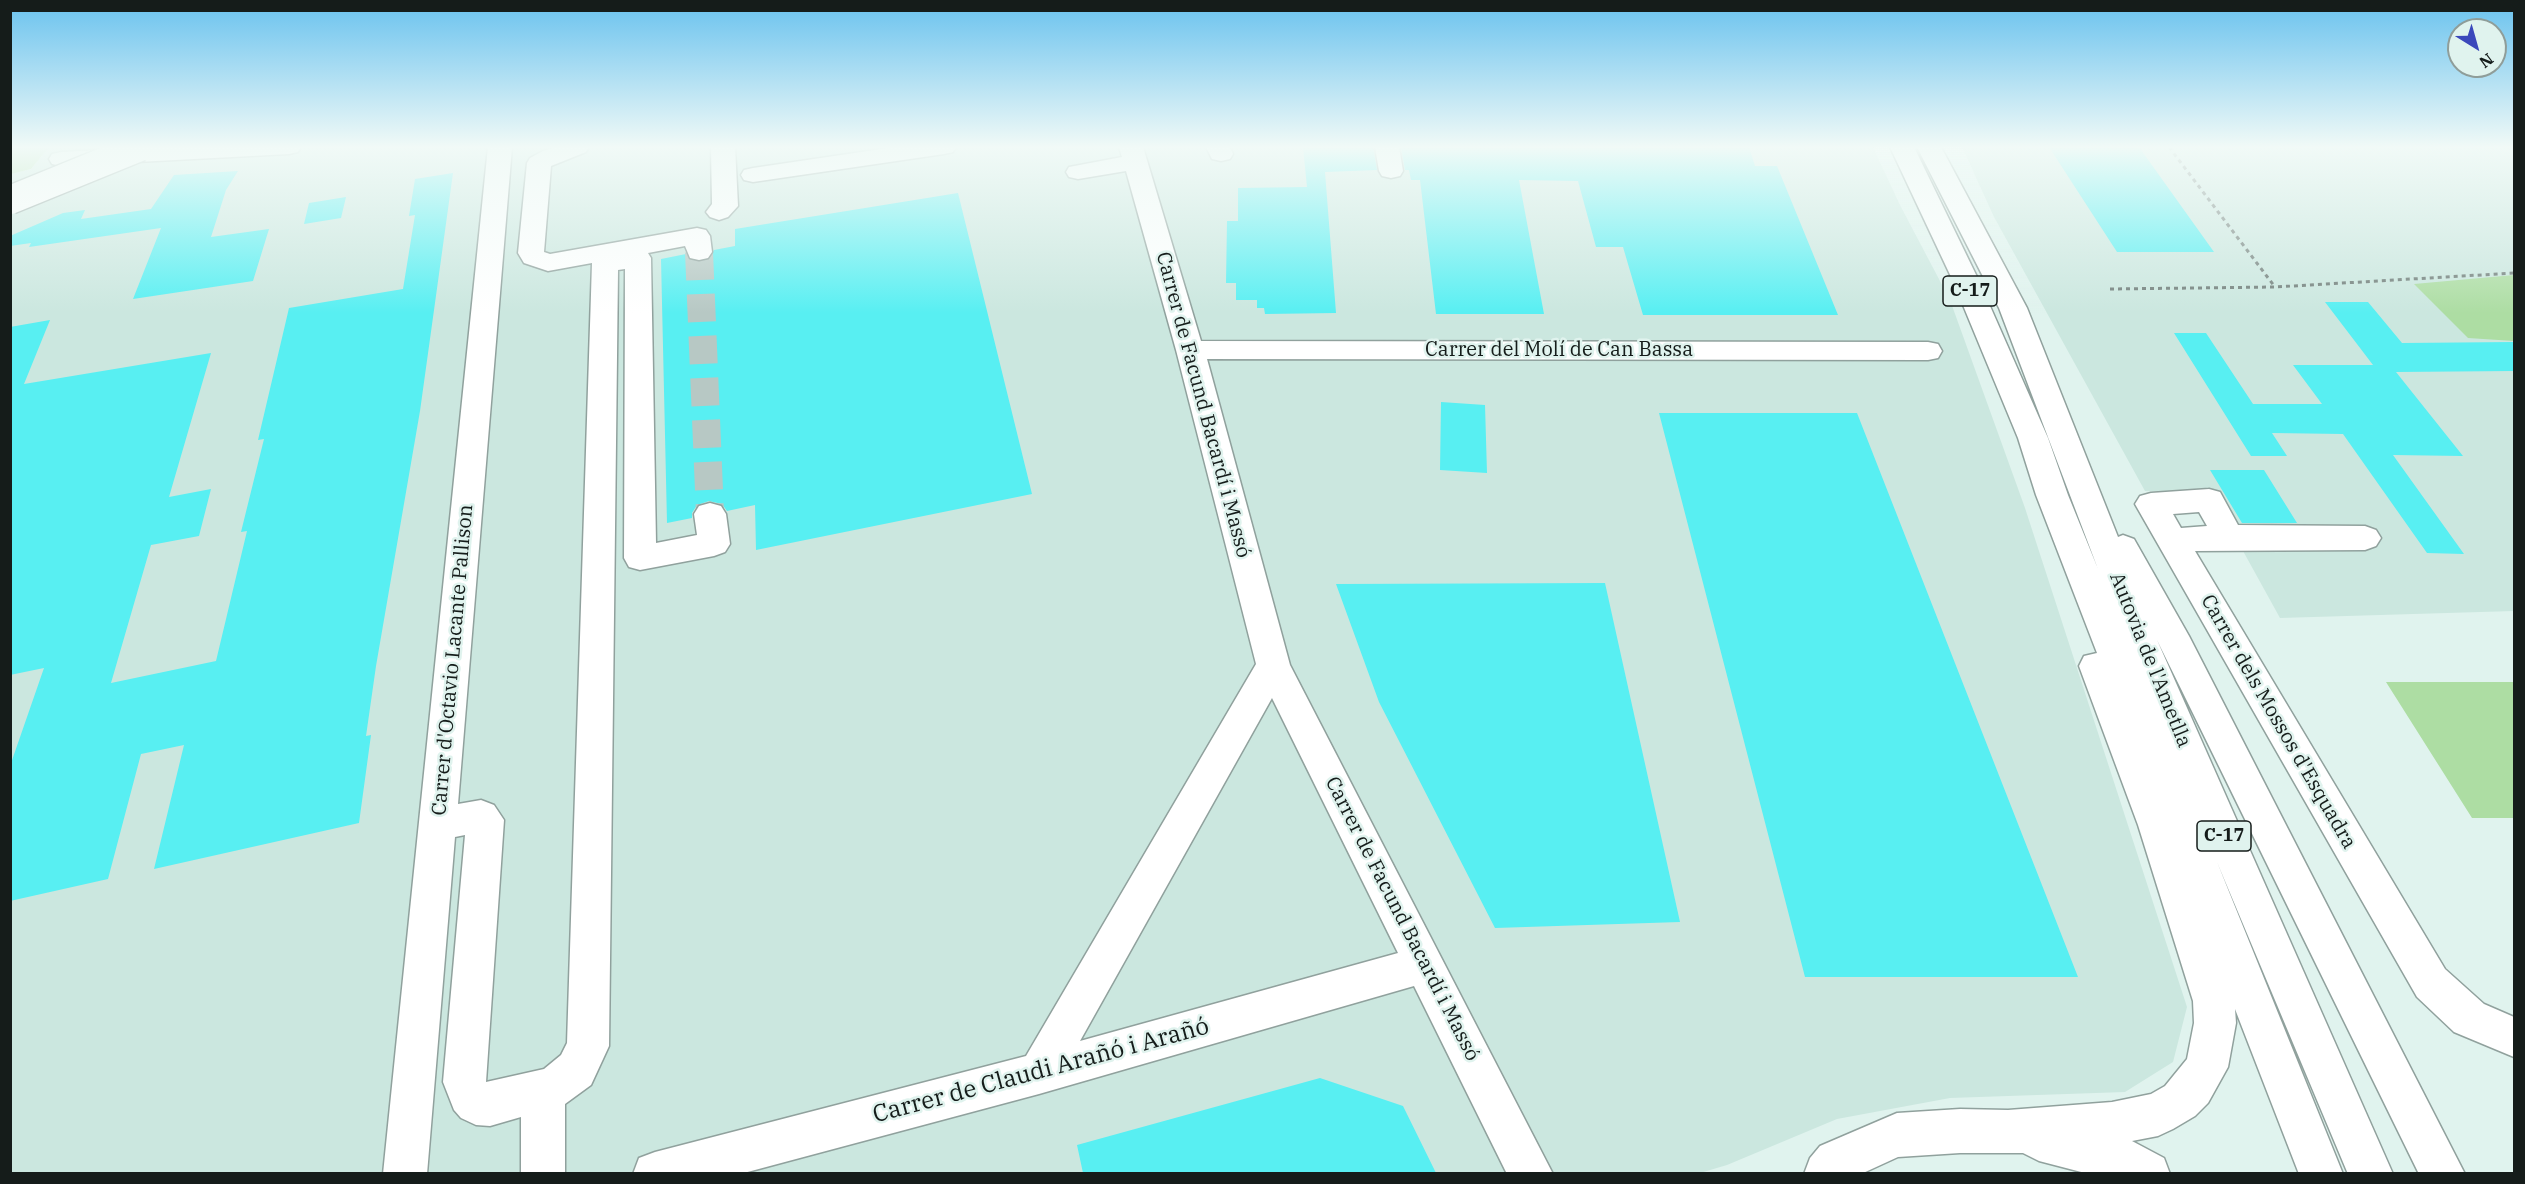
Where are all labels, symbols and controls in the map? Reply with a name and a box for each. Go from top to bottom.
north arrow [2447,18,2507,78]
text: N [2476,49,2498,73]
street label: Carrer de Facund Bacardí i Massó [1151,250,1255,560]
road number: C-17 [1943,276,1997,306]
street label: Carrer del Molí de Can Bassa [1425,338,1693,362]
street label: Carrer d'Octavio Lacante Pallison [427,503,479,817]
street label: Autovia de l'Ametlla [2104,569,2196,751]
street label: Carrer dels Mossos d'Esquadra [2195,591,2361,853]
street label: Carrer de Facund Bacardí i Massó [1320,773,1484,1065]
road number: C-17 [2197,821,2251,851]
street label: Carrer de Claudi Arañó i Arañó [870,1012,1212,1130]

